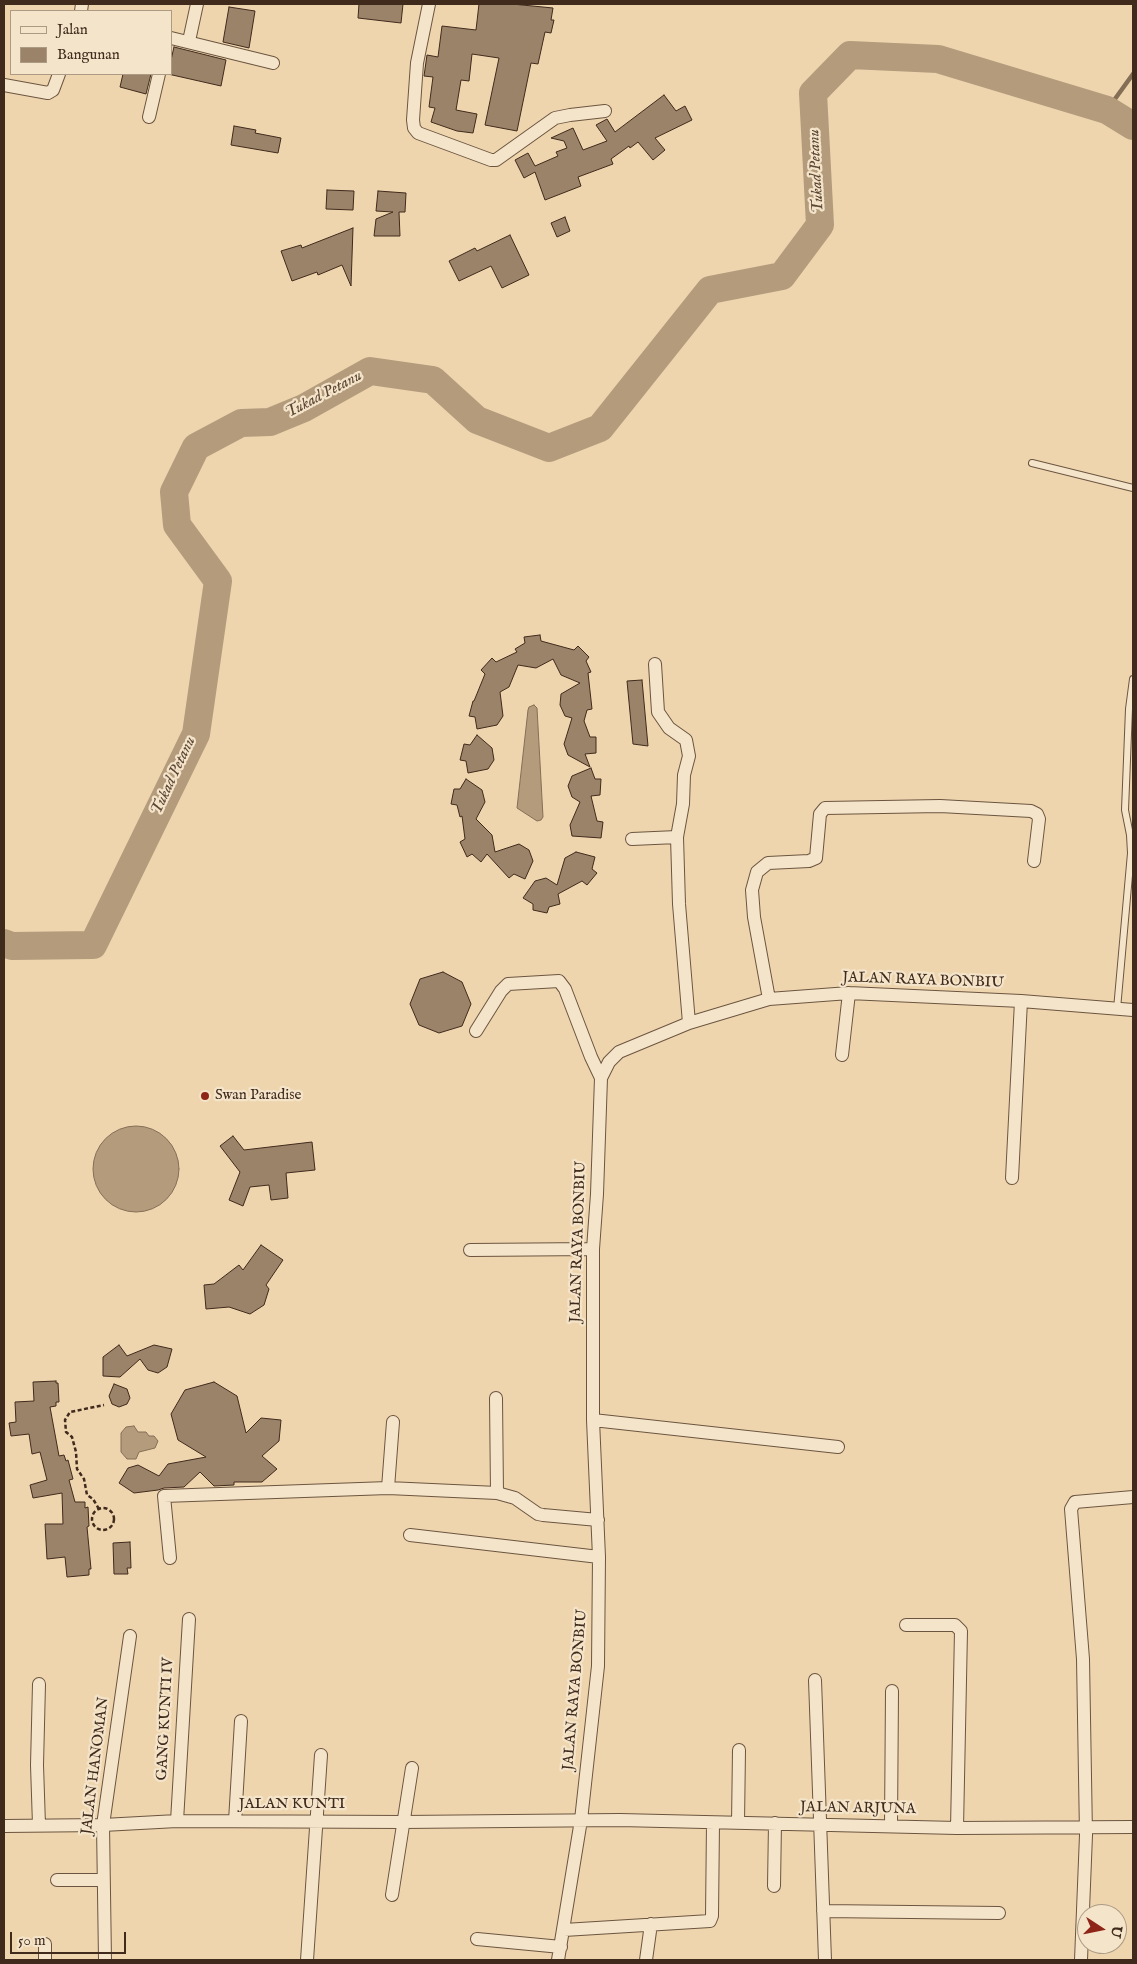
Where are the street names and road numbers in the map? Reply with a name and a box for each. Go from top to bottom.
street label: JALAN RAYA BONBIU [842,969,1004,993]
street label: JALAN RAYA BONBIU [567,1161,591,1323]
street label: JALAN RAYA BONBIU [560,1609,592,1771]
street label: GANG KUNTI IV [154,1657,178,1781]
street label: JALAN HANOMAN [79,1696,113,1836]
street label: JALAN KUNTI [239,1796,345,1814]
street label: JALAN ARJUNA [800,1799,916,1819]

